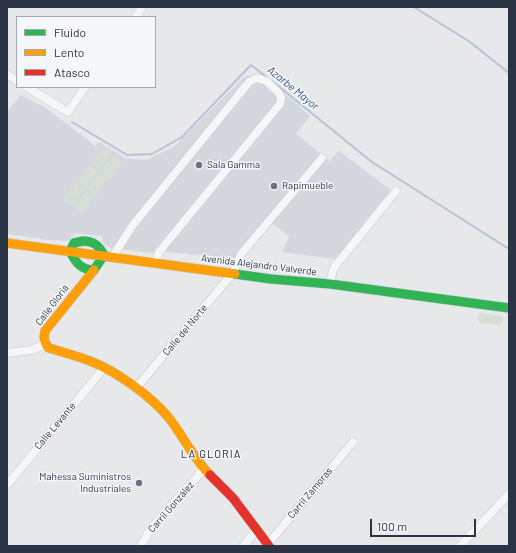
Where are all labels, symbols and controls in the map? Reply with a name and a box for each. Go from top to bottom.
legend [16,16,156,88]
text: Fluido [54,25,86,39]
text: Lento [54,45,84,59]
water label: Azarbe Mayor [265,63,321,113]
text: Atasco [54,65,90,79]
place label: Sala Gamma [207,159,260,171]
marker: Sala Gamma [194,160,204,170]
place label: Rapimueble [282,180,333,192]
marker: Rapimueble [269,181,279,191]
street label: Avenida Alejandro Valverde [201,252,317,278]
street label: Calle Gloria [33,282,71,328]
street label: Calle del Norte [160,302,210,358]
street label: Calle Levante [32,400,78,452]
district label: LA GLORIA [181,447,241,461]
street label: Carril Zamoras [285,465,335,521]
place label: Mahessa Suministros Industriales [39,471,131,494]
marker: Mahessa Suministros Industriales [134,478,144,488]
street label: Carril González [146,479,196,535]
scale bar [372,511,478,537]
text: 100 m [377,519,407,533]

